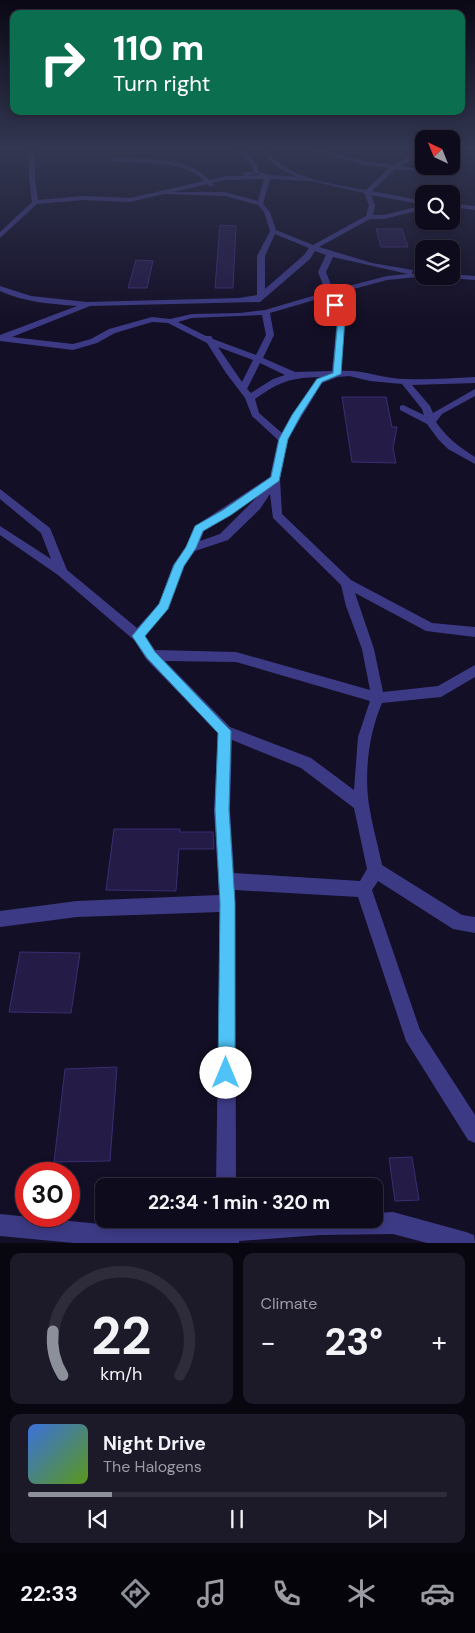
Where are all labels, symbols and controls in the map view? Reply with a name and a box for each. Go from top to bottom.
text: 110 m [113,25,204,71]
icon: right [30,30,95,95]
text: Turn right [113,69,210,98]
north arrow [415,130,460,175]
map controls [415,130,460,285]
button: search [415,185,460,230]
button: layers [415,240,460,285]
pin [314,284,356,326]
icon: arrive [321,291,349,319]
position arrow [199,1046,251,1098]
speed limit sign: 30 [15,1162,80,1227]
text: 22:34 · 1 min · 320 m [148,1190,330,1215]
text: Climate [261,1293,317,1314]
text: 22 [91,1302,151,1370]
text: 23° [324,1317,383,1367]
text: − [261,1324,276,1361]
text: + [432,1324,447,1361]
text: km/h [100,1362,142,1386]
text: Night Drive [103,1431,206,1456]
text: The Halogens [103,1456,202,1477]
icon: previous [84,1505,112,1533]
icon: pause [223,1505,251,1533]
icon: next [363,1505,391,1533]
icon: directions [118,1576,153,1611]
icon: music [194,1576,229,1611]
icon: phone [269,1576,304,1611]
icon: climate [344,1576,379,1611]
icon: car [420,1576,455,1611]
text: 22:33 [20,1579,78,1608]

